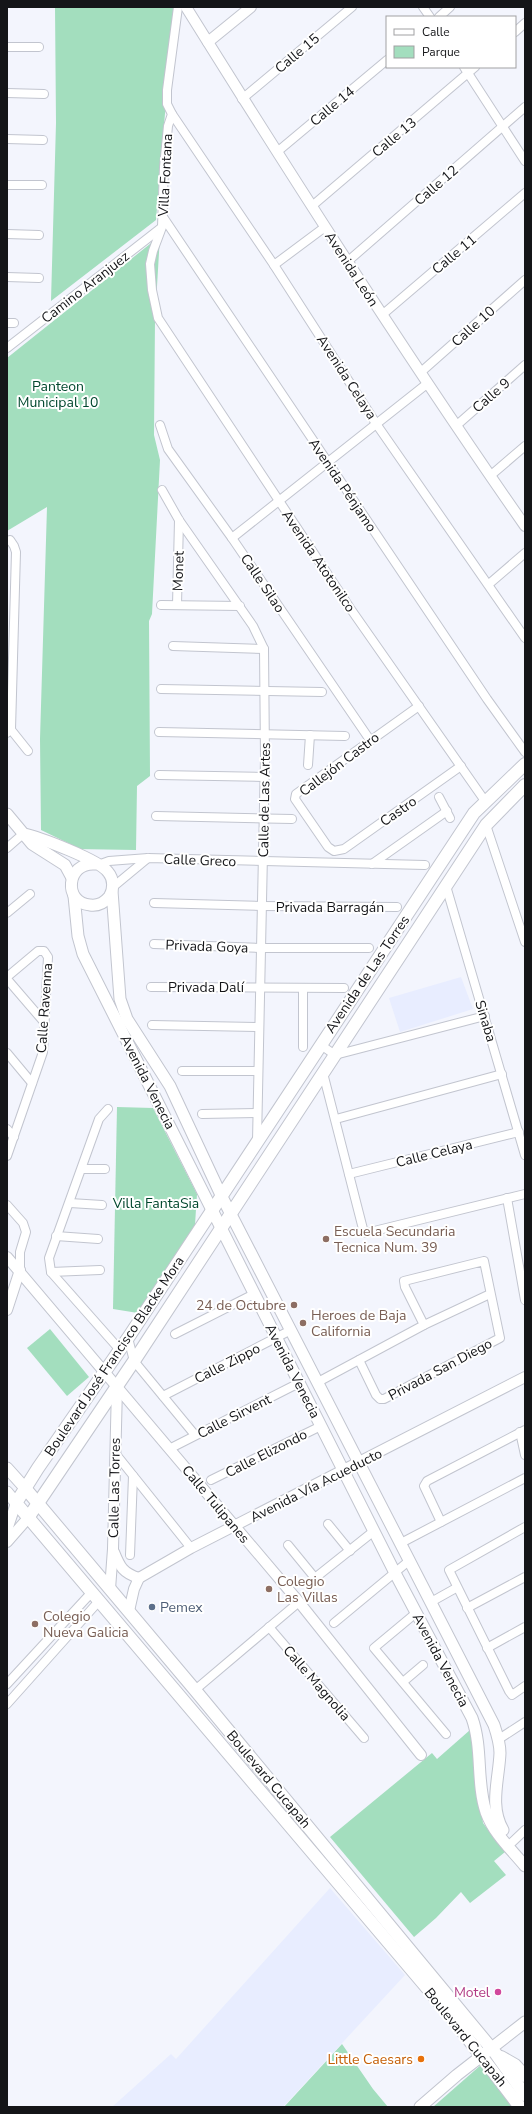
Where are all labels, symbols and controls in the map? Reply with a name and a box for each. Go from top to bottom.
legend [386,16,516,68]
text: Calle [422,24,450,40]
street label: Calle 15 [271,29,324,78]
text: Parque [422,44,460,60]
street label: Calle 14 [306,82,359,131]
street label: Calle 13 [368,113,421,162]
street label: Villa Fontana [154,133,177,218]
street label: Calle 12 [410,161,462,210]
street label: Avenida León [320,228,383,310]
street label: Calle 11 [428,230,481,279]
street label: Camino Aranjuez [37,247,134,328]
street label: Calle 10 [447,302,499,351]
street label: Avenida Celaya [312,331,381,423]
street label: Calle 9 [468,374,514,417]
park label: Panteon Municipal 10 [18,377,98,412]
street label: Avenida Pénjamo [304,435,381,536]
street label: Avenida Atotonilco [277,506,360,616]
street label: Calle Silao [236,550,289,617]
street label: Monet [168,551,189,591]
street label: Callejón Castro [295,728,383,801]
street label: Calle de Las Artes [254,742,275,858]
street label: Castro [376,792,421,831]
street label: Calle Greco [163,850,237,871]
street label: Privada Barragán [276,898,384,917]
street label: Avenida de Las Torres [321,911,414,1037]
street label: Privada Goya [165,936,249,957]
street label: Calle Ravenna [32,962,57,1054]
street label: Privada Dalí [168,978,245,997]
street label: Sinaba [470,998,501,1044]
street label: Avenida Venecia [116,1032,180,1133]
street label: Calle Celaya [394,1135,474,1172]
park label: Villa FantaSia [112,1194,199,1213]
place label: Escuela Secundaria Tecnica Num. 39 [334,1222,455,1257]
marker: Escuela Secundaria Tecnica Num. 39 [321,1234,331,1244]
street label: Boulevard José Francisco Blacke Mora [40,1253,189,1460]
place label: 24 de Octubre [196,1296,286,1315]
marker: 24 de Octubre [289,1300,299,1310]
place label: Heroes de Baja California [311,1306,406,1341]
marker: Heroes de Baja California [298,1318,308,1328]
street label: Avenida Venecia [261,1321,325,1422]
street label: Privada San Diego [385,1334,496,1405]
street label: Calle Zippo [191,1339,264,1388]
street label: Calle Sirvent [194,1390,275,1443]
street label: Calle Elizondo [222,1425,311,1482]
street label: Calle Las Torres [104,1437,125,1538]
street label: Avenida Vía Acueducto [247,1444,386,1527]
street label: Calle Tulipanes [177,1461,254,1547]
place label: Colegio Las Villas [277,1572,338,1607]
marker: Colegio Las Villas [264,1584,274,1594]
place label: Pemex [160,1598,203,1617]
marker: Pemex [147,1602,157,1612]
place label: Colegio Nueva Galicia [43,1607,129,1642]
street label: Avenida Venecia [408,1610,473,1710]
marker: Colegio Nueva Galicia [30,1619,40,1629]
street label: Calle Magnolia [279,1642,355,1725]
street label: Boulevard Cucapah [222,1726,315,1832]
place label: Motel [454,1983,491,2002]
street label: Boulevard Cucapah [420,1984,511,2091]
marker: Motel [493,1987,503,1997]
place label: Little Caesars [328,2050,413,2069]
marker: Little Caesars [416,2054,426,2064]

